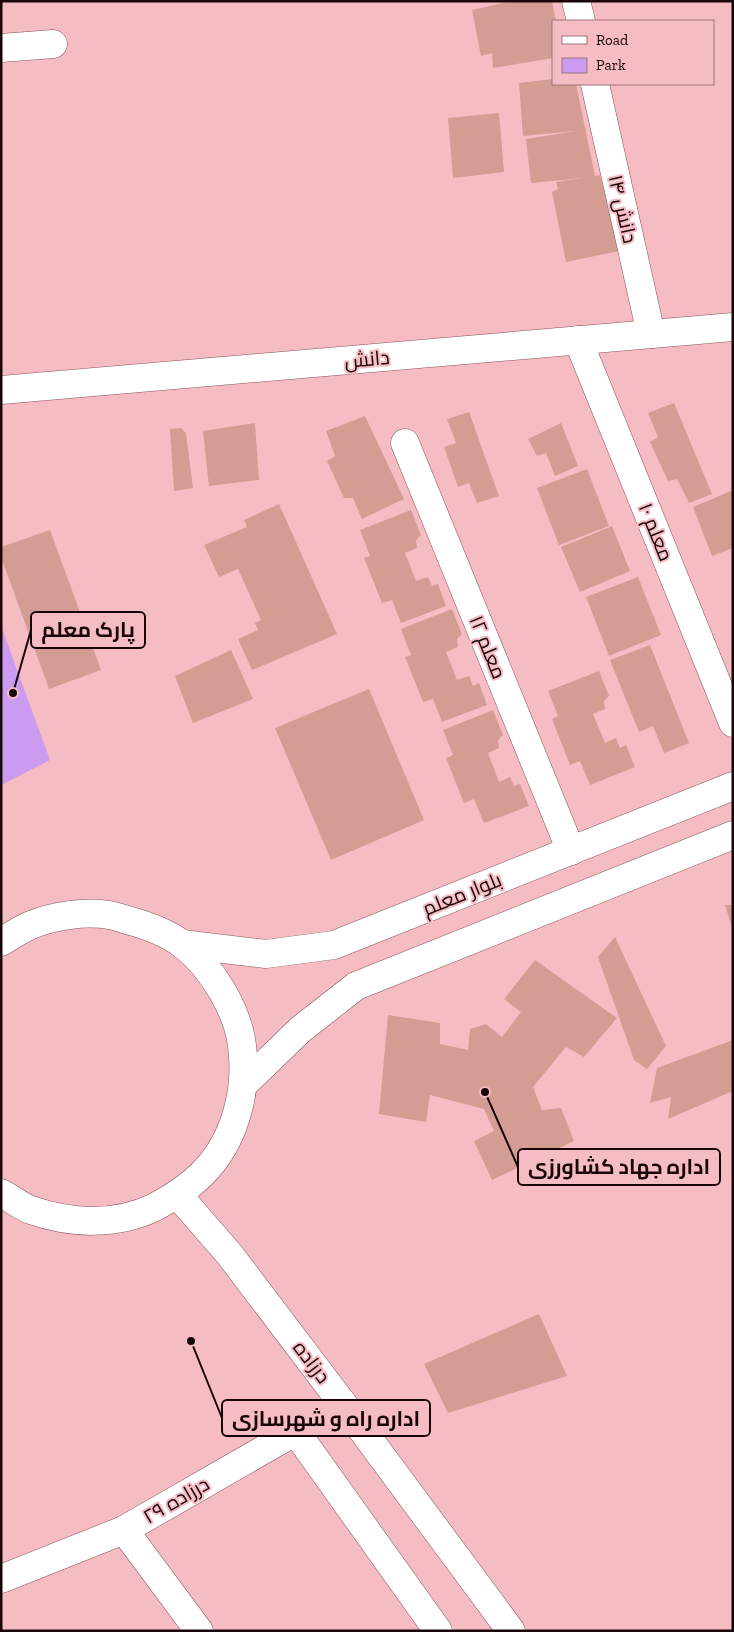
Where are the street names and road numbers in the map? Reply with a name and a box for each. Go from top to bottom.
street label: دانش ۱۴ [603,173,642,246]
street label: دانش [343,345,391,374]
street label: معلم ۱۰ [632,499,678,565]
street label: معلم ۱۲ [463,612,512,683]
street label: بلوار معلم [419,867,506,923]
street label: درزاده [288,1336,336,1388]
street label: درزاده ۲۹ [139,1472,213,1528]

